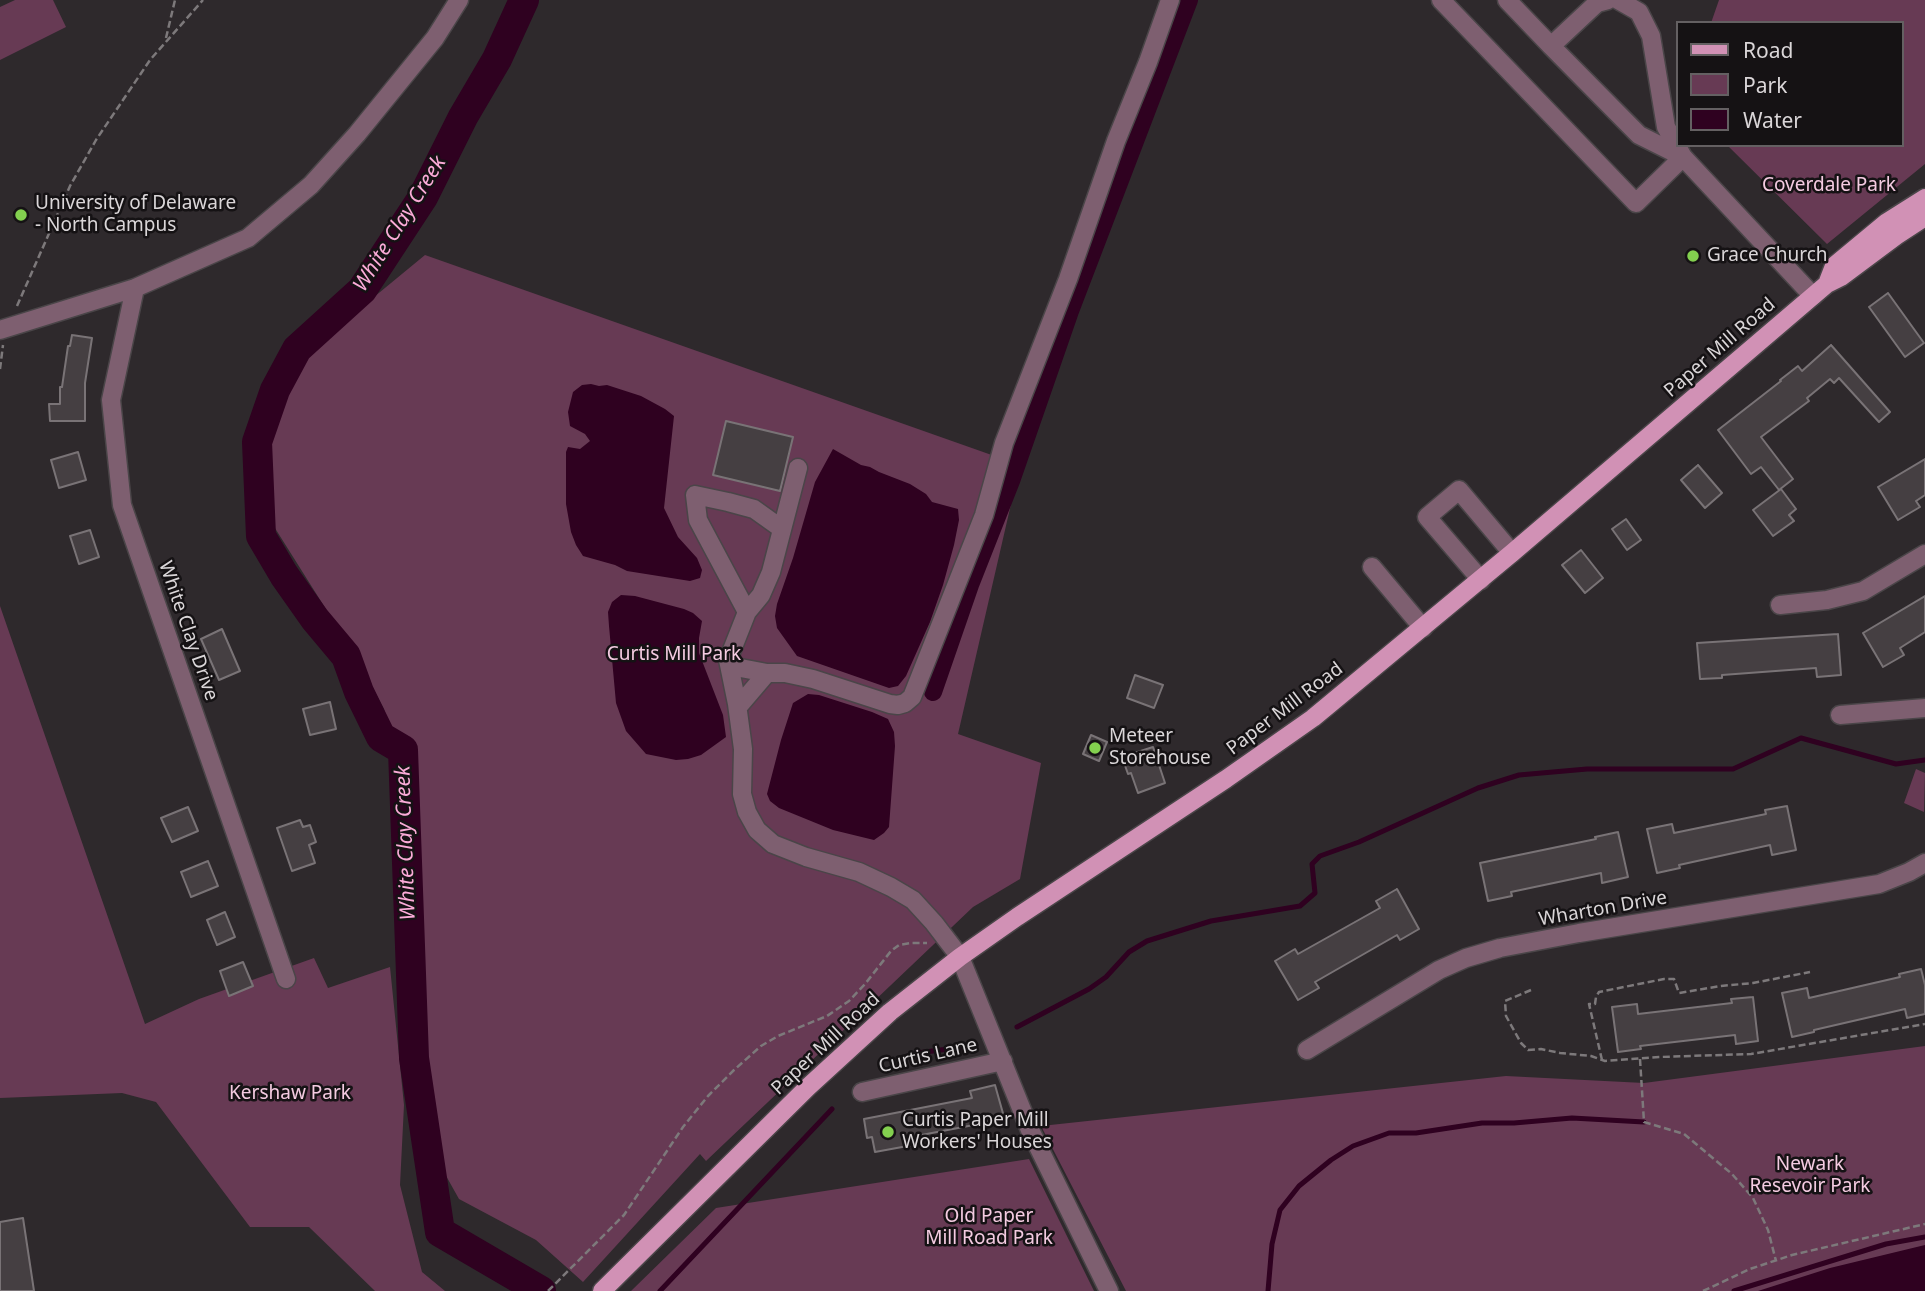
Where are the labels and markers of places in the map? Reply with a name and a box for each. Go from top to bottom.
place label: University of Delaware - North Campus [35,193,236,237]
marker: University of Delaware - North Campus [13,207,29,223]
place label: Grace Church [1707,245,1828,267]
marker: Grace Church [1685,248,1701,264]
place label: Meteer Storehouse [1109,726,1211,770]
marker: Meteer Storehouse [1087,740,1103,756]
place label: Curtis Paper Mill Workers' Houses [902,1110,1052,1154]
marker: Curtis Paper Mill Workers' Houses [880,1124,896,1140]

